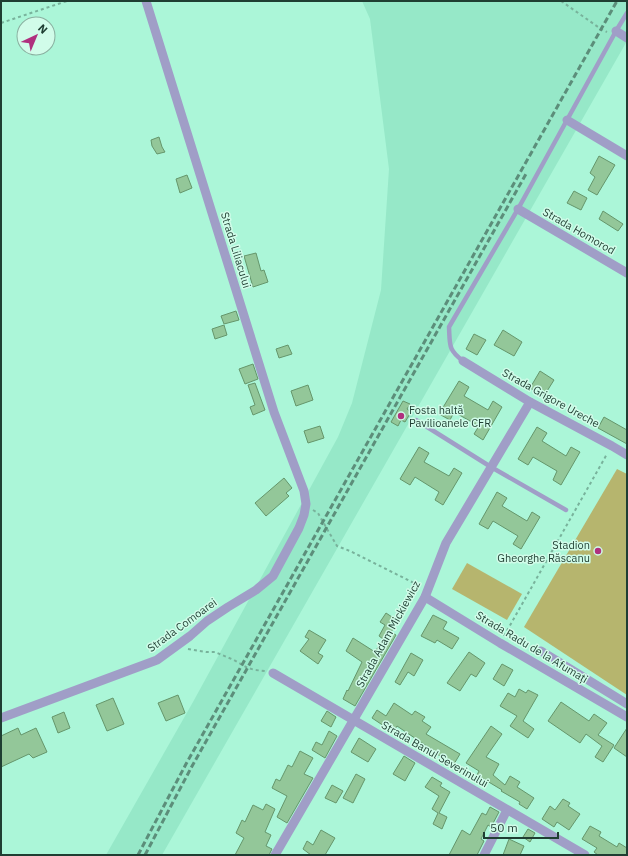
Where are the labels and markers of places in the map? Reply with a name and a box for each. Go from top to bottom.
place label: Fosta haltă Pavilioanele CFR [409,403,491,430]
marker: Fosta haltă Pavilioanele CFR [396,411,406,421]
place label: Stadion Gheorghe Răscanu [497,538,590,565]
marker: Stadion Gheorghe Răscanu [593,546,603,556]

